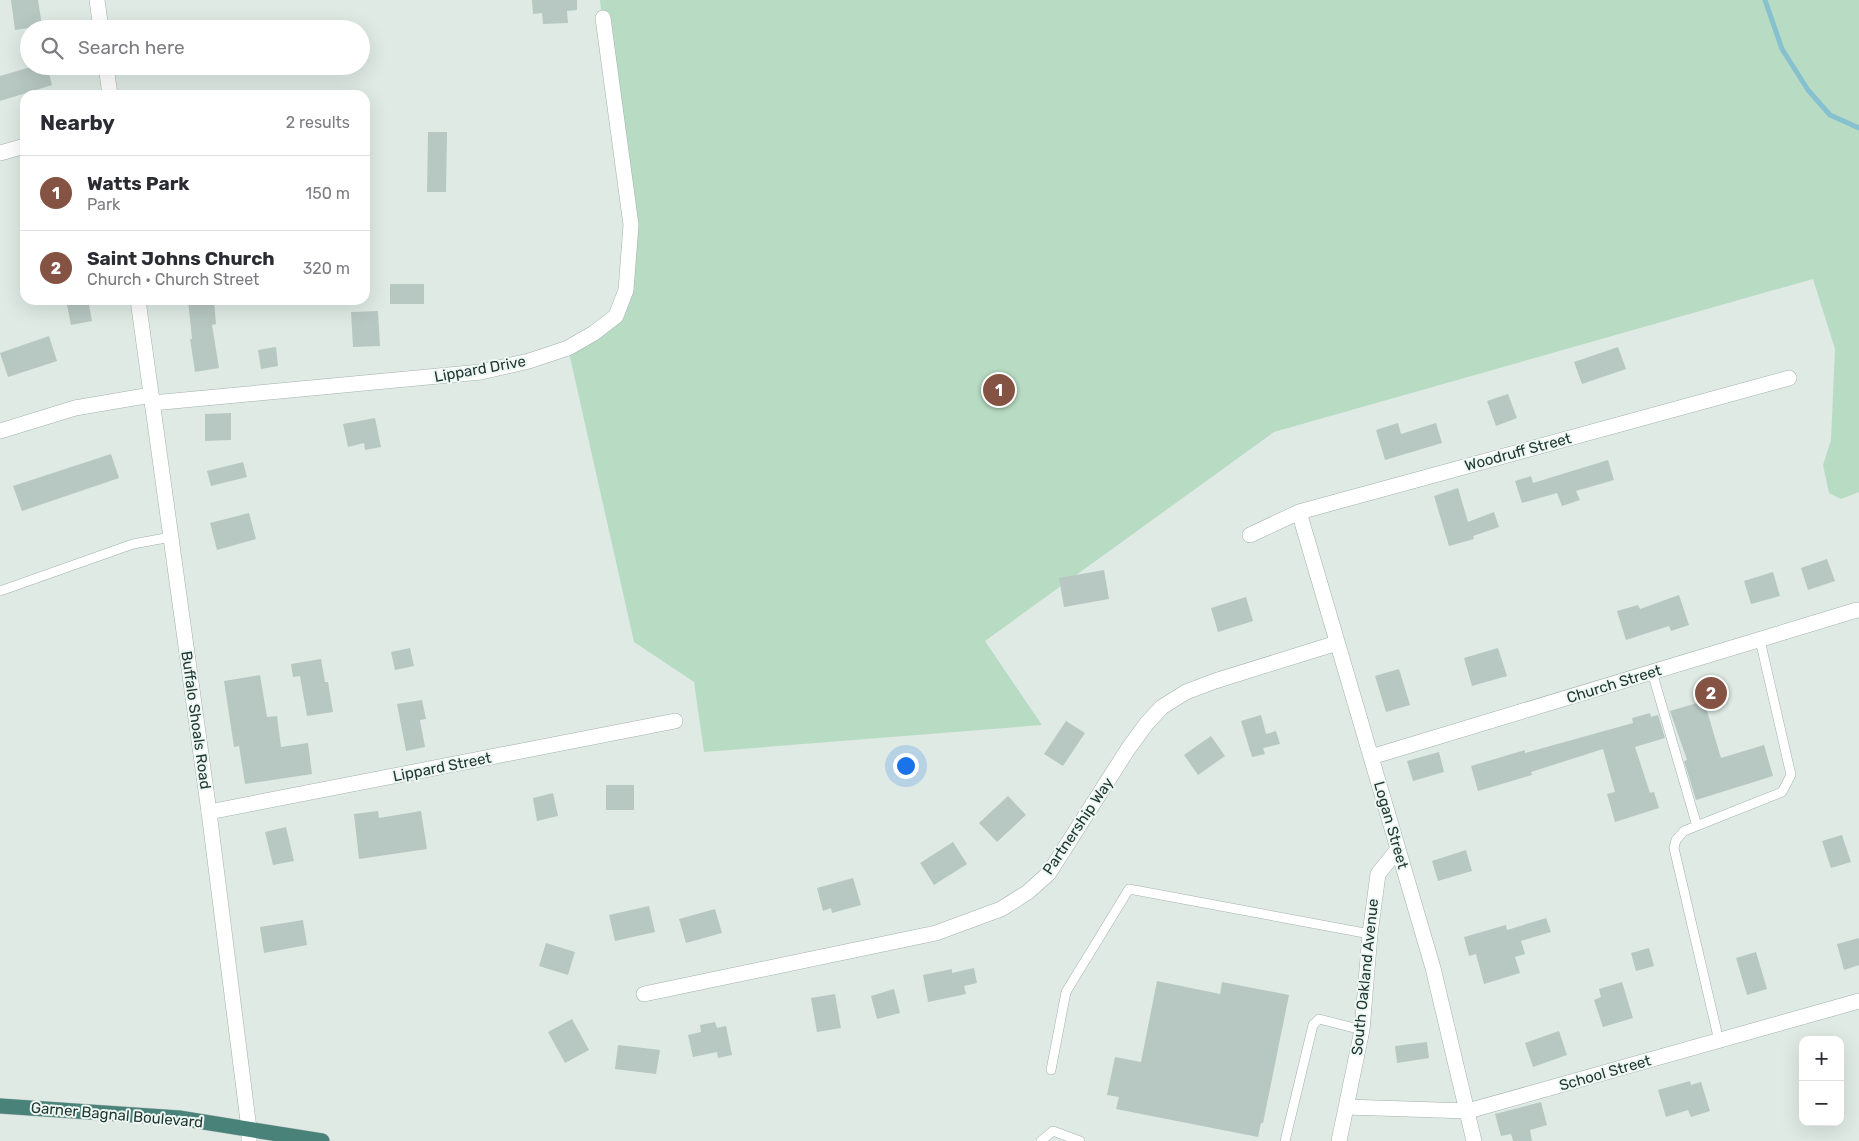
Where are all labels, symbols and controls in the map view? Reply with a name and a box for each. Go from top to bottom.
search box [20,20,370,75]
icon: search [38,34,66,62]
text: Search here [78,36,185,59]
text: Nearby [40,110,115,135]
text: 2 results [286,113,350,132]
text: Watts Park [87,172,189,195]
text: 1 [52,184,60,203]
text: 150 m [305,184,350,203]
text: Park [87,195,120,214]
text: Saint Johns Church [87,247,275,270]
text: 2 [51,259,61,278]
text: 320 m [303,259,350,278]
text: Church · Church Street [87,270,259,289]
street label: Lippard Drive [433,352,527,386]
pin: 1 [983,371,1015,409]
street label: Woodruff Street [1463,429,1573,475]
street label: Buffalo Shoals Road [177,650,215,790]
street label: Church Street [1564,661,1664,707]
pin: 2 [1695,674,1727,712]
street label: Lippard Street [391,749,493,785]
your location [893,753,919,779]
street label: Partnership Way [1039,774,1117,878]
street label: Logan Street [1370,779,1412,871]
street label: South Oakland Avenue [1348,898,1382,1056]
map controls [1799,1036,1844,1126]
button: + [1799,1036,1844,1081]
street label: School Street [1557,1051,1653,1095]
button: − [1799,1081,1844,1126]
street label: Garner Bagnal Boulevard [30,1099,204,1131]

